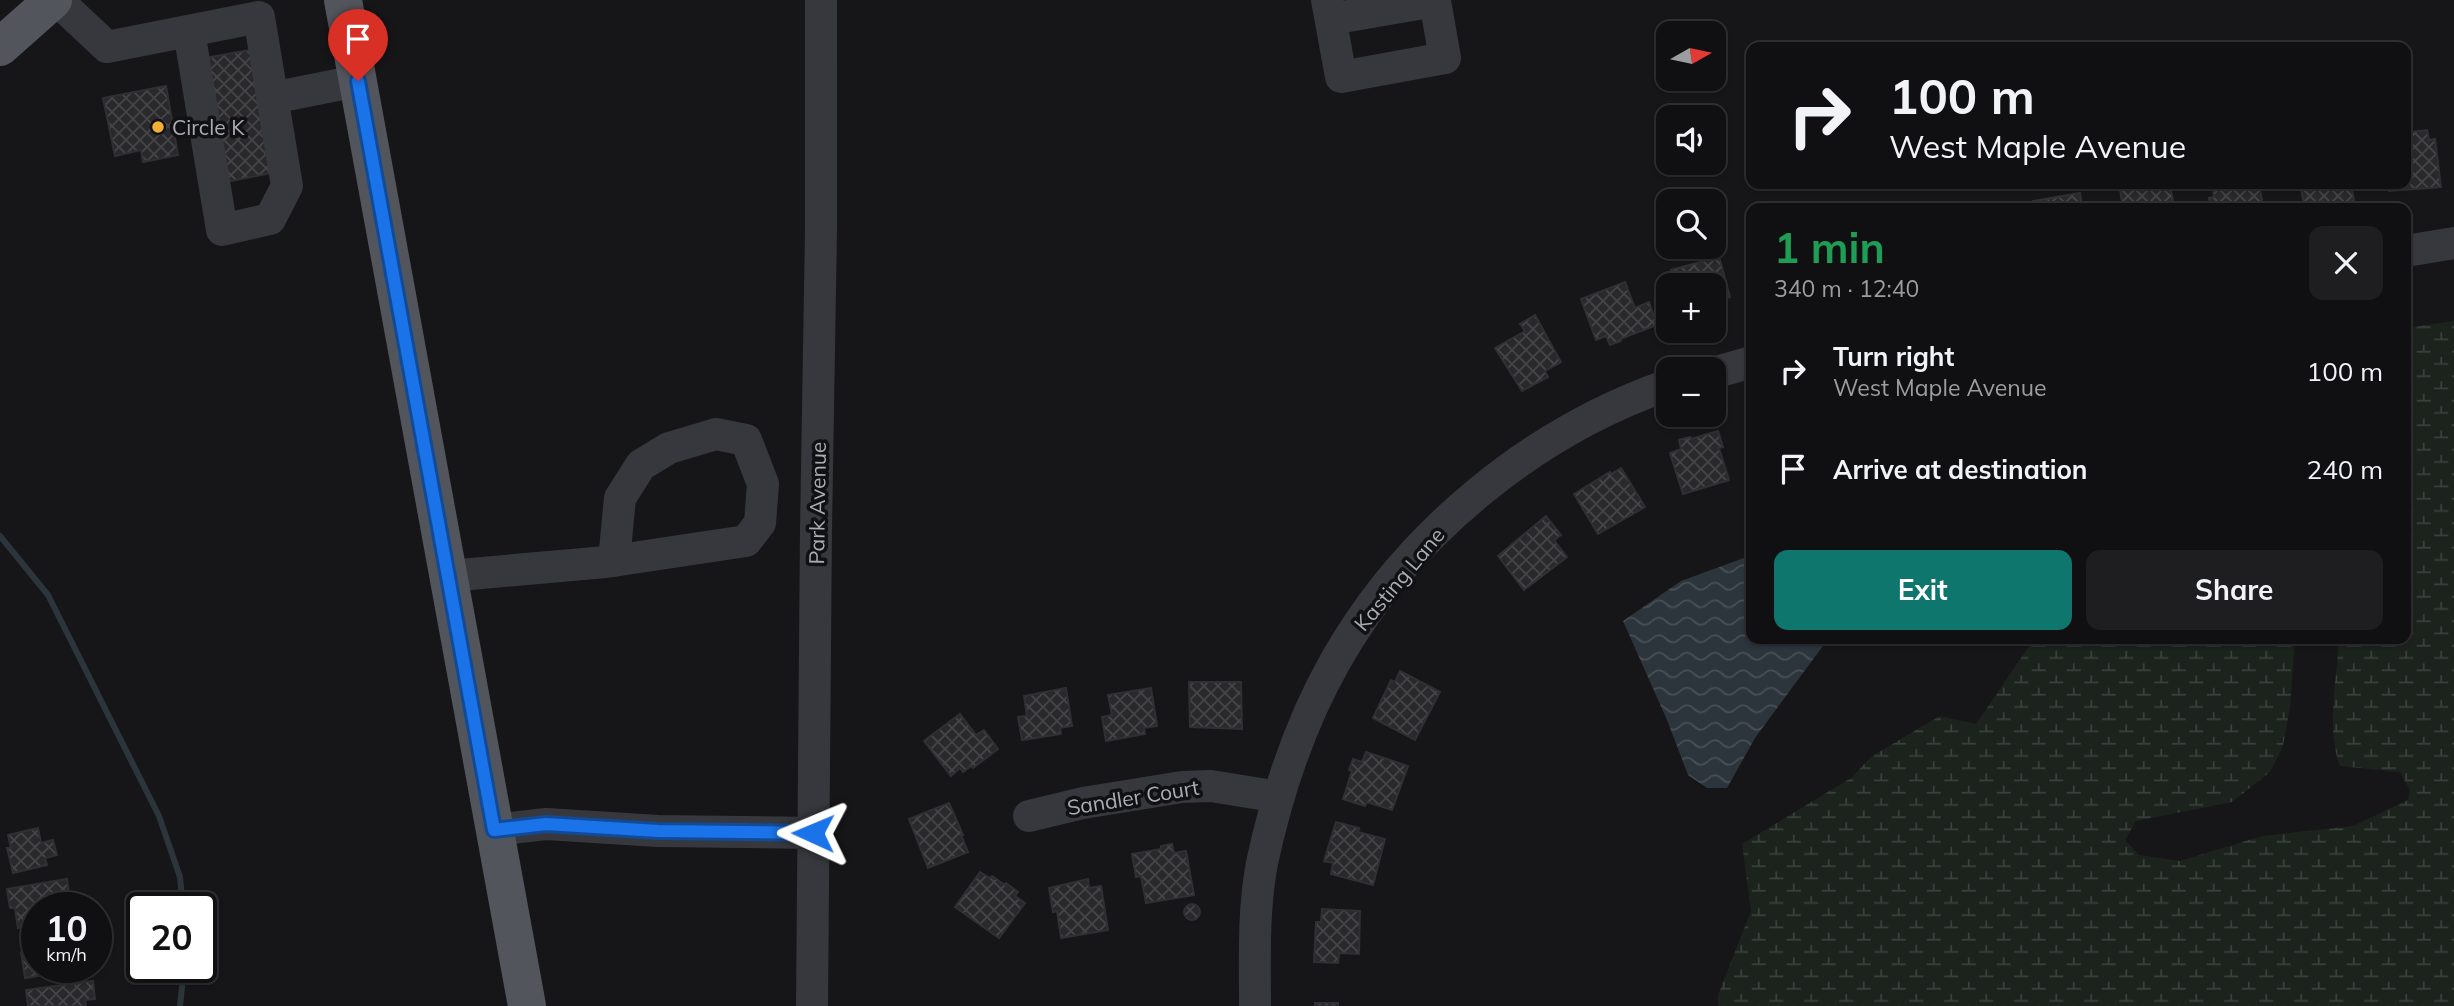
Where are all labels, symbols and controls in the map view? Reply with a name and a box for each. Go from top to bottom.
pin [328,9,388,81]
icon: arrive [339,20,377,58]
north arrow [1656,21,1726,91]
map controls [1656,21,1726,427]
text: 100 m [1889,65,2035,126]
icon: right [1774,70,1865,161]
button: sound [1656,105,1726,175]
place label: Circle K [172,114,245,140]
marker: Circle K [150,119,166,135]
text: West Maple Avenue [1889,126,2186,166]
button: search [1656,189,1726,259]
text: 1 min [1774,221,1885,274]
button: close [2309,226,2383,300]
button: + [1656,273,1726,343]
text: 340 m · 12:40 [1774,274,1919,303]
text: Turn right [1833,340,1954,373]
icon: right [1774,352,1812,390]
text: 100 m [2307,355,2383,388]
button: − [1656,357,1726,427]
text: West Maple Avenue [1833,373,2047,402]
street label: Park Avenue [803,441,831,565]
icon: arrive [1774,450,1812,488]
text: Arrive at destination [1833,453,2088,486]
text: 240 m [2307,453,2383,486]
street label: Kasting Lane [1348,522,1450,636]
button: Exit [1774,550,2072,630]
button: Share [2086,550,2383,630]
street label: Sandler Court [1065,774,1201,820]
position arrow [776,796,850,870]
speed limit sign: 20 [126,892,217,983]
text: 10 [45,906,88,950]
text: km/h [46,943,87,966]

